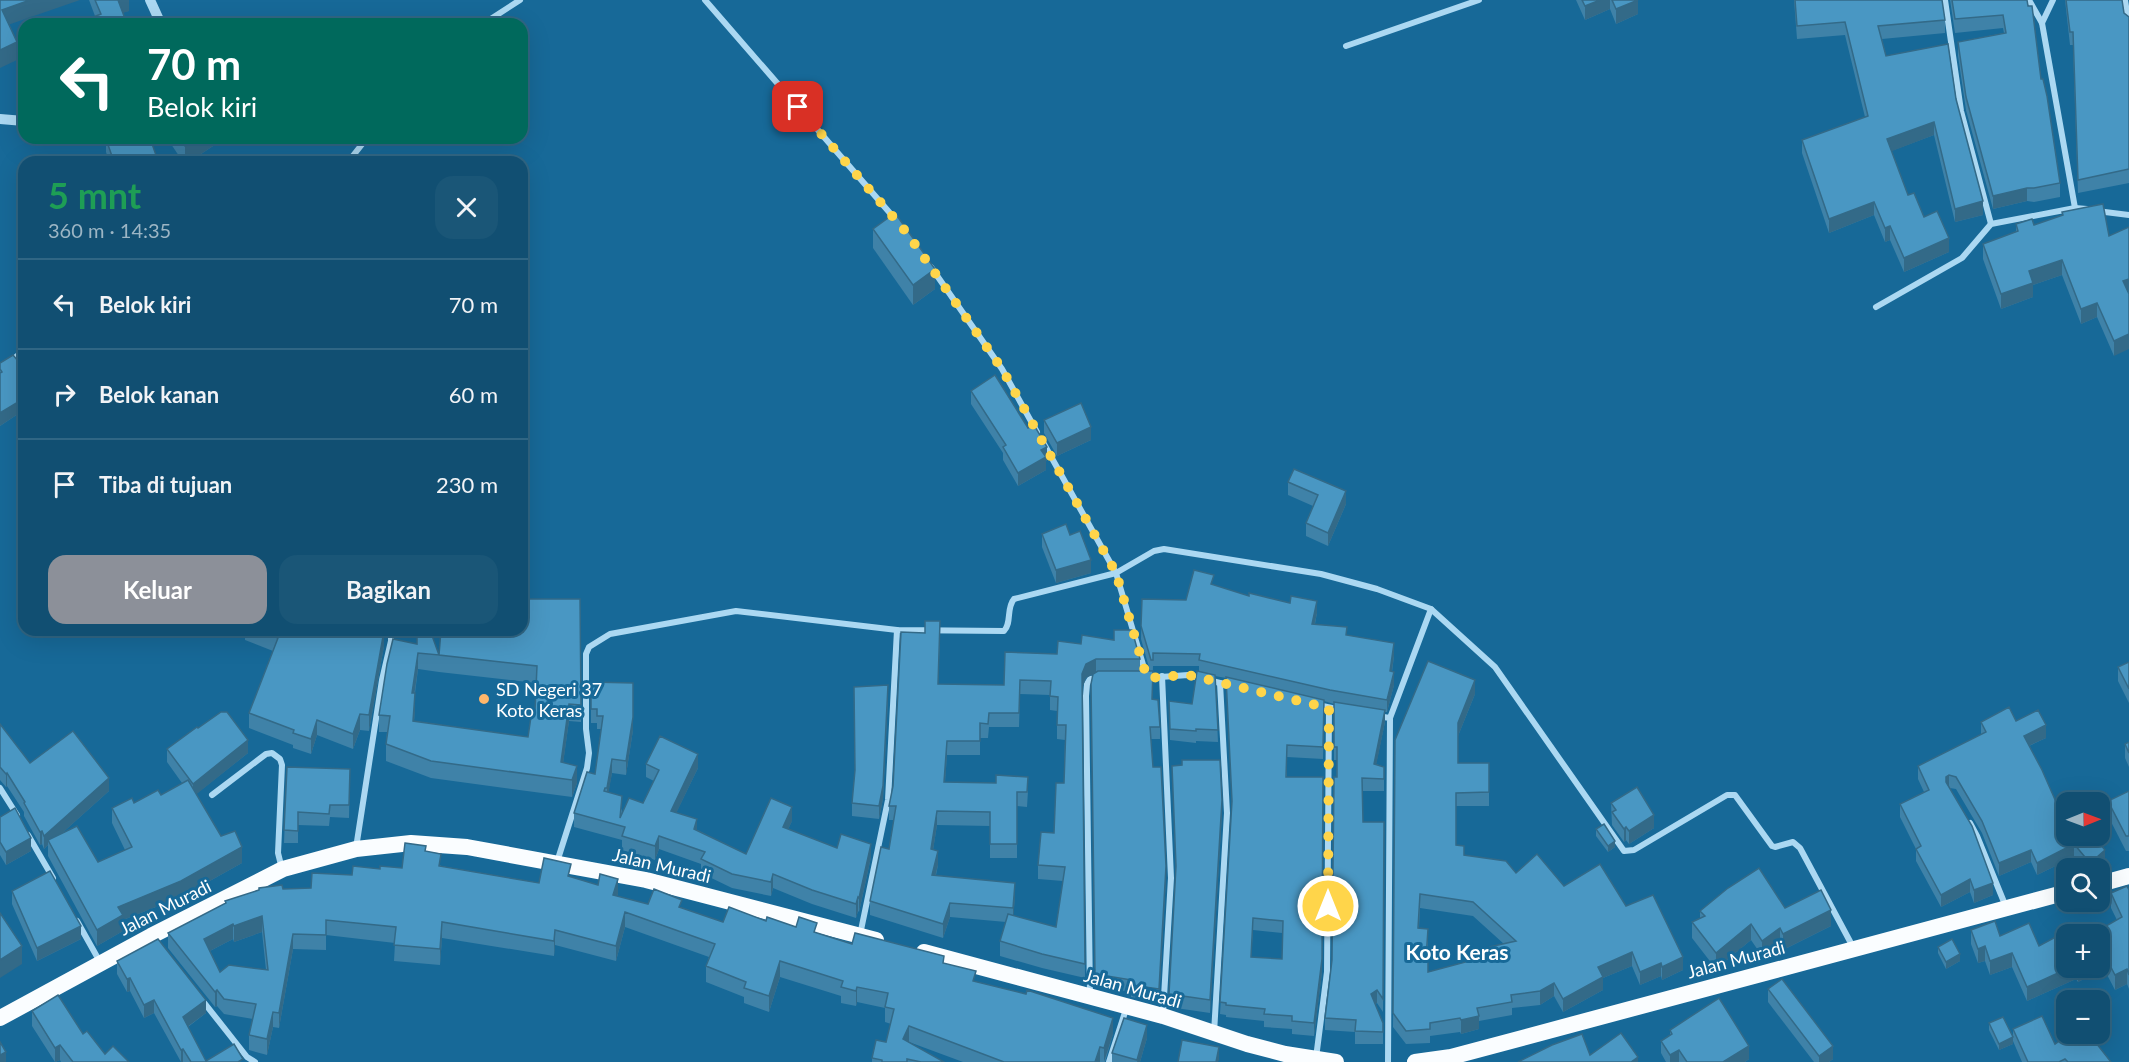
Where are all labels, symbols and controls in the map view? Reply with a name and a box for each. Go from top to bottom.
text: 70 m [147,39,241,89]
icon: left [48,42,126,120]
pin [772,81,823,132]
text: Belok kiri [147,90,257,123]
icon: arrive [781,90,814,123]
text: 5 mnt [48,173,141,217]
button: close [435,176,498,239]
text: 360 m · 14:35 [48,218,171,242]
icon: left [48,288,81,321]
text: Belok kiri [99,291,191,318]
text: 70 m [449,291,498,318]
icon: right [48,378,81,411]
text: Belok kanan [99,381,219,408]
text: 60 m [449,381,498,408]
icon: arrive [48,468,81,501]
text: Tiba di tujuan [99,471,232,498]
text: 230 m [436,471,498,498]
button: Keluar [48,555,267,624]
button: Bagikan [279,555,498,624]
place label: SD Negeri 37 Koto Keras [496,678,602,721]
marker: SD Negeri 37 Koto Keras [477,692,491,706]
north arrow [2056,792,2110,846]
map controls [2056,792,2110,1044]
street label: Jalan Muradi [611,843,713,887]
button: search [2056,858,2110,912]
street label: Jalan Muradi [115,874,215,940]
position arrow [1296,874,1360,938]
button: + [2056,924,2110,978]
street label: Jalan Muradi [1685,935,1787,983]
district label: Koto Keras [1406,939,1508,964]
street label: Jalan Muradi [1082,964,1184,1012]
button: − [2056,990,2110,1044]

